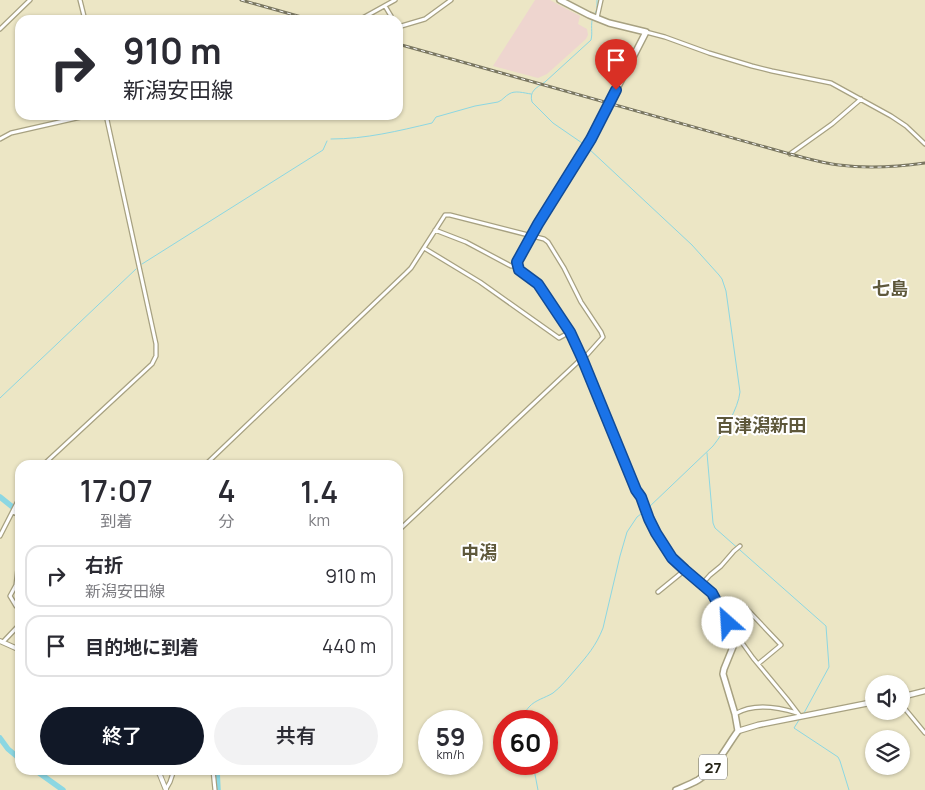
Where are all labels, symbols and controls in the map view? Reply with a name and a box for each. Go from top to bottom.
text: 910 m [123,27,222,75]
icon: right [40,35,105,100]
pin [595,39,637,90]
icon: arrive [602,46,630,74]
text: 新潟安田線 [123,75,233,105]
district label: 七島 [872,276,908,300]
district label: 百津潟新田 [716,413,806,437]
text: 17:07 [80,470,153,511]
text: 4 [217,470,236,511]
text: 1.4 [300,471,338,512]
text: km [309,509,330,531]
text: 到着 [100,510,132,532]
text: 分 [218,510,235,532]
district label: 中潟 [461,540,497,564]
text: 右折 [85,552,123,578]
icon: right [42,562,70,590]
text: 910 m [325,563,376,589]
text: 新潟安田線 [85,580,165,602]
position arrow [701,596,753,648]
icon: arrive [42,632,70,660]
text: 440 m [322,633,376,659]
text: 目的地に到着 [85,634,199,660]
map controls [865,675,910,775]
button: sound [865,675,910,720]
button: 終了 [40,707,204,765]
button: 共有 [214,707,378,765]
speed limit sign: 60 [493,710,558,775]
text: 59 [435,719,466,754]
button: layers [865,730,910,775]
text: km/h [437,746,464,763]
road number: 27 [699,754,727,780]

